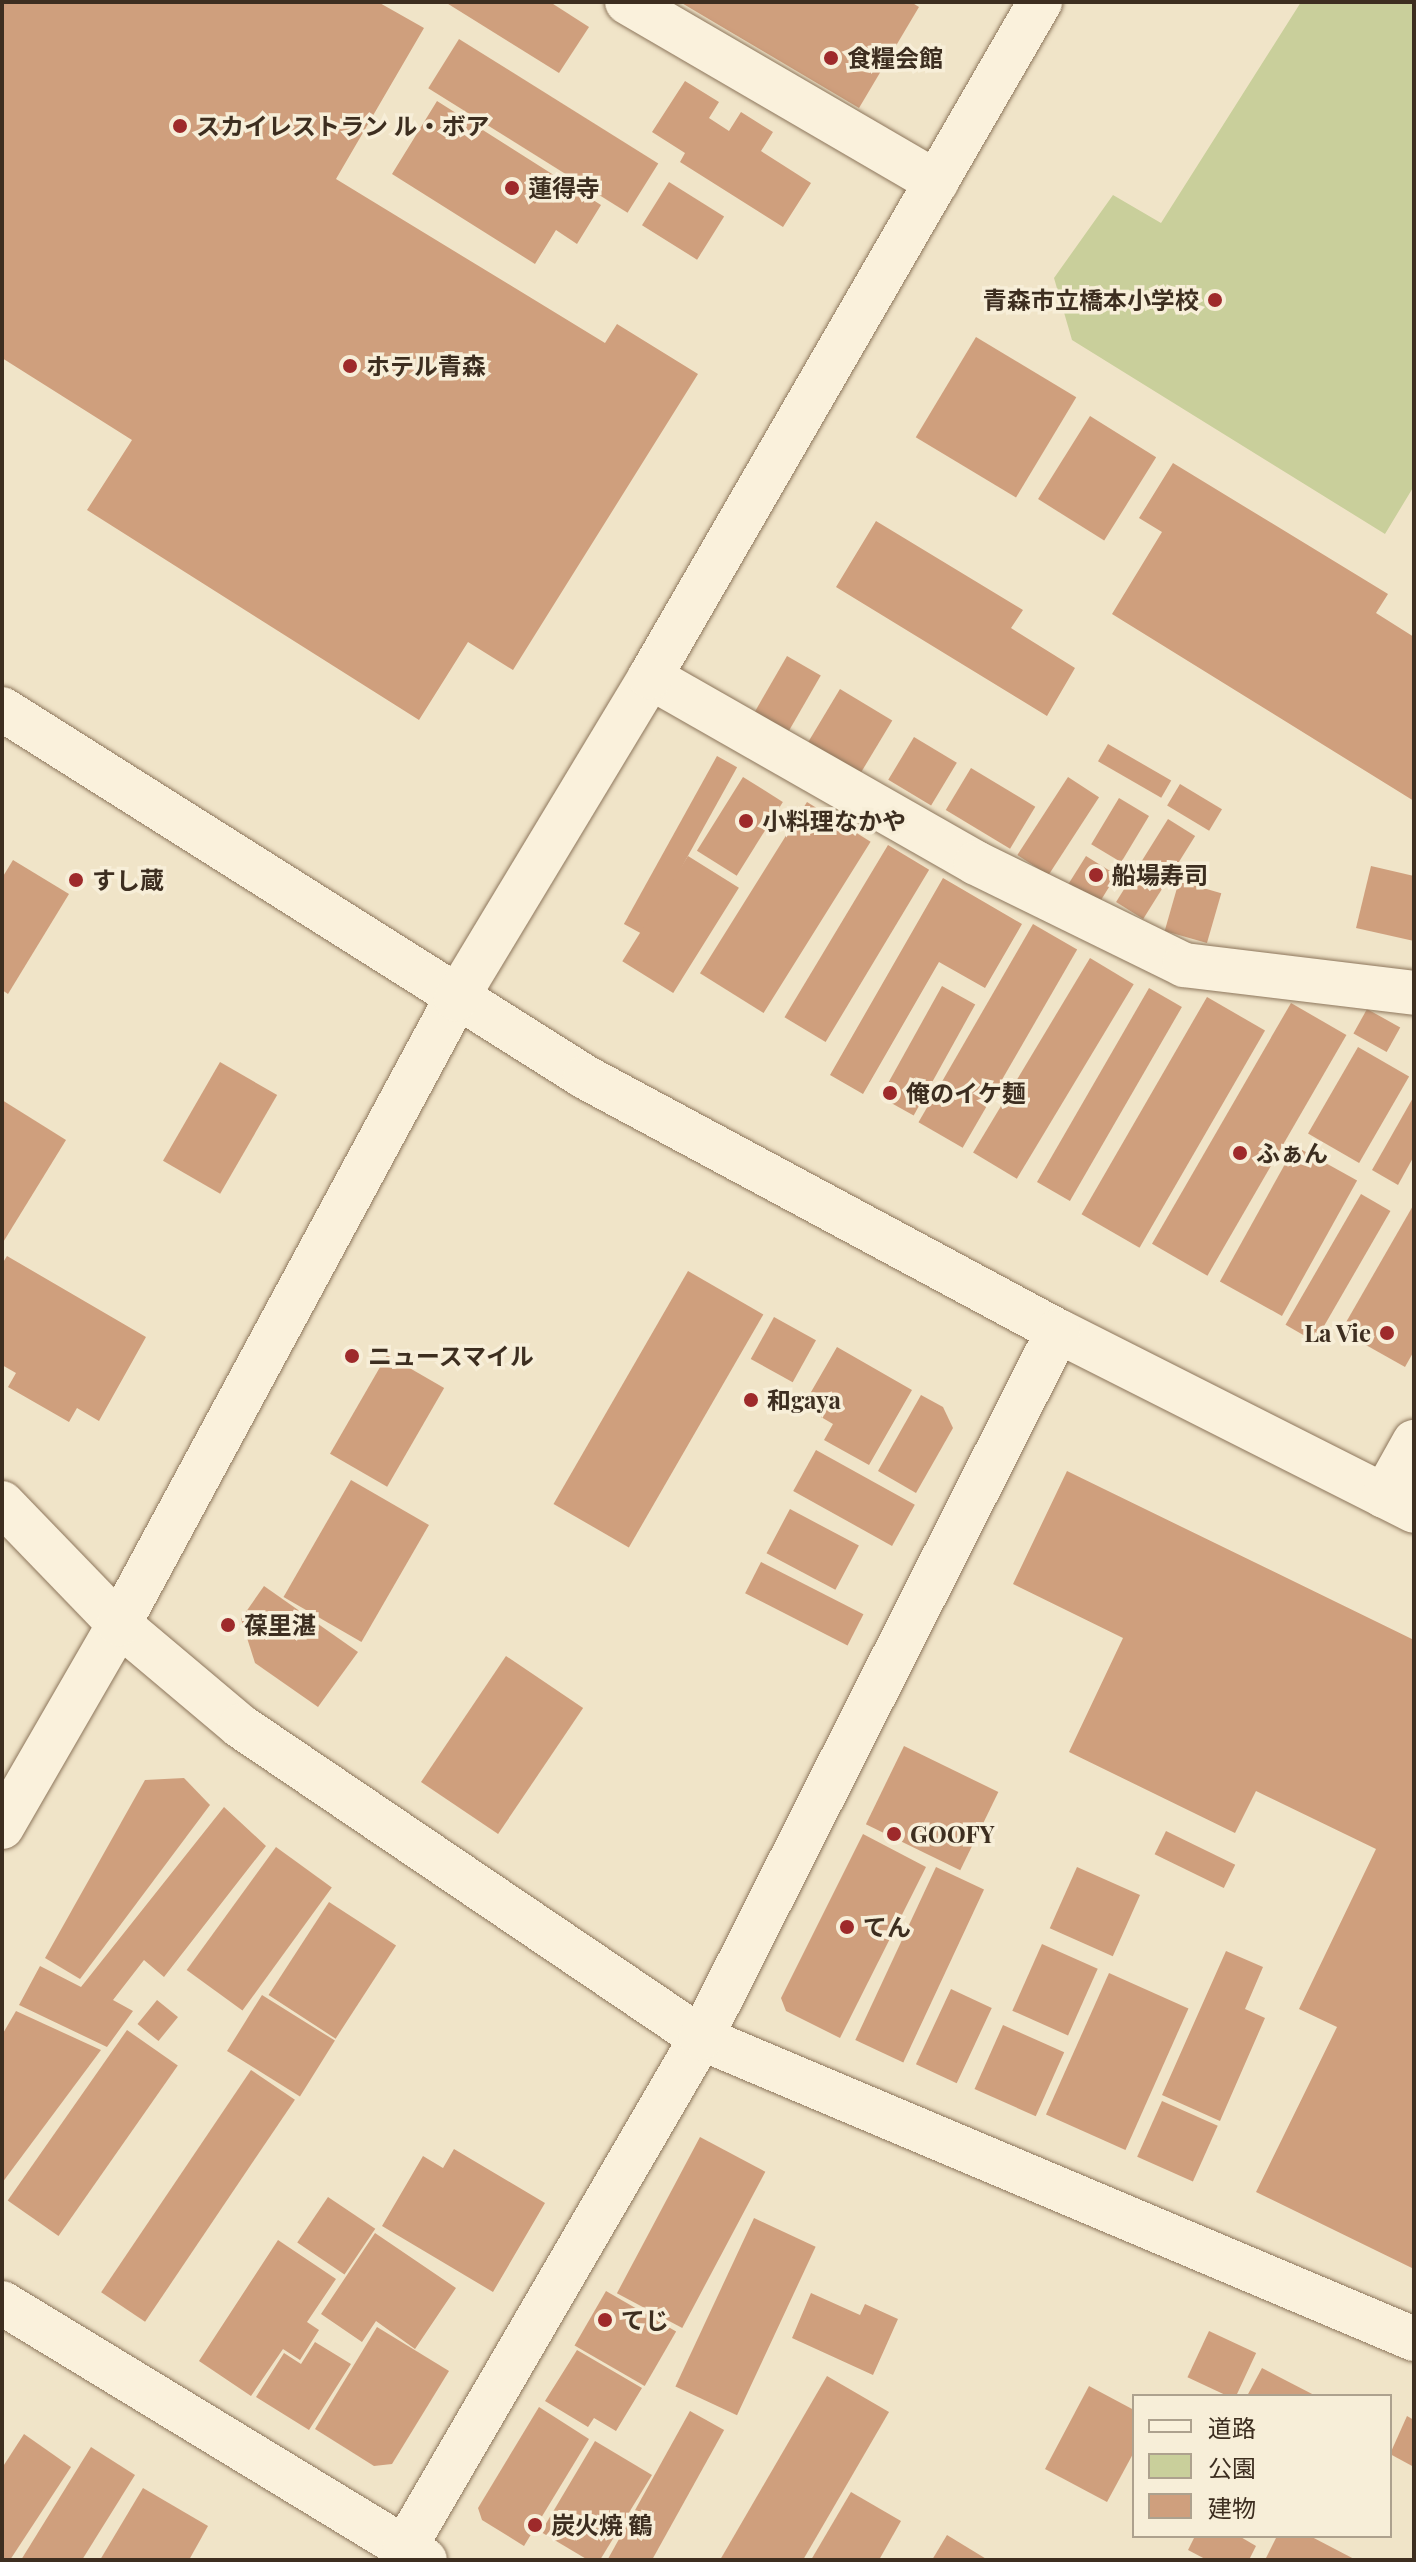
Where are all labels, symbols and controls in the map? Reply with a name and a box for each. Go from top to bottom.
place label: 食糧会館 [847,44,943,72]
marker: 食糧会館 [822,49,840,67]
place label: スカイレストラン ル・ボア [196,112,490,140]
marker: スカイレストラン ル・ボア [171,117,189,135]
place label: 蓮得寺 [528,174,600,202]
marker: 蓮得寺 [503,179,521,197]
place label: 青森市立橋本小学校 [983,286,1199,314]
marker: 青森市立橋本小学校 [1206,291,1224,309]
place label: ホテル青森 [366,352,486,380]
marker: ホテル青森 [341,357,359,375]
place label: 小料理なかや [762,807,906,835]
marker: 小料理なかや [737,812,755,830]
place label: 船場寿司 [1112,861,1208,889]
place label: すし蔵 [92,866,164,894]
marker: 船場寿司 [1087,866,1105,884]
marker: すし蔵 [67,871,85,889]
place label: 俺のイケ麺 [906,1079,1026,1107]
marker: 俺のイケ麺 [881,1084,899,1102]
place label: ふぁん [1256,1139,1328,1167]
marker: ふぁん [1231,1144,1249,1162]
place label: La Vie [1303,1319,1371,1347]
marker: La Vie [1378,1324,1396,1342]
place label: ニュースマイル [368,1342,536,1370]
marker: ニュースマイル [343,1347,361,1365]
place label: 和gaya [767,1386,841,1414]
marker: 和gaya [742,1391,760,1409]
place label: 葆里湛 [244,1611,316,1639]
marker: 葆里湛 [219,1616,237,1634]
place label: GOOFY [910,1820,995,1848]
marker: GOOFY [885,1825,903,1843]
place label: てん [863,1913,911,1941]
marker: てん [838,1918,856,1936]
place label: てじ [621,2306,669,2334]
marker: てじ [596,2311,614,2329]
legend [1132,2394,1392,2538]
text: 道路 [1208,2411,1256,2443]
text: 公園 [1208,2451,1256,2483]
text: 建物 [1208,2491,1256,2523]
place label: 炭火焼 鶴 [551,2511,653,2539]
marker: 炭火焼 鶴 [526,2516,544,2534]

